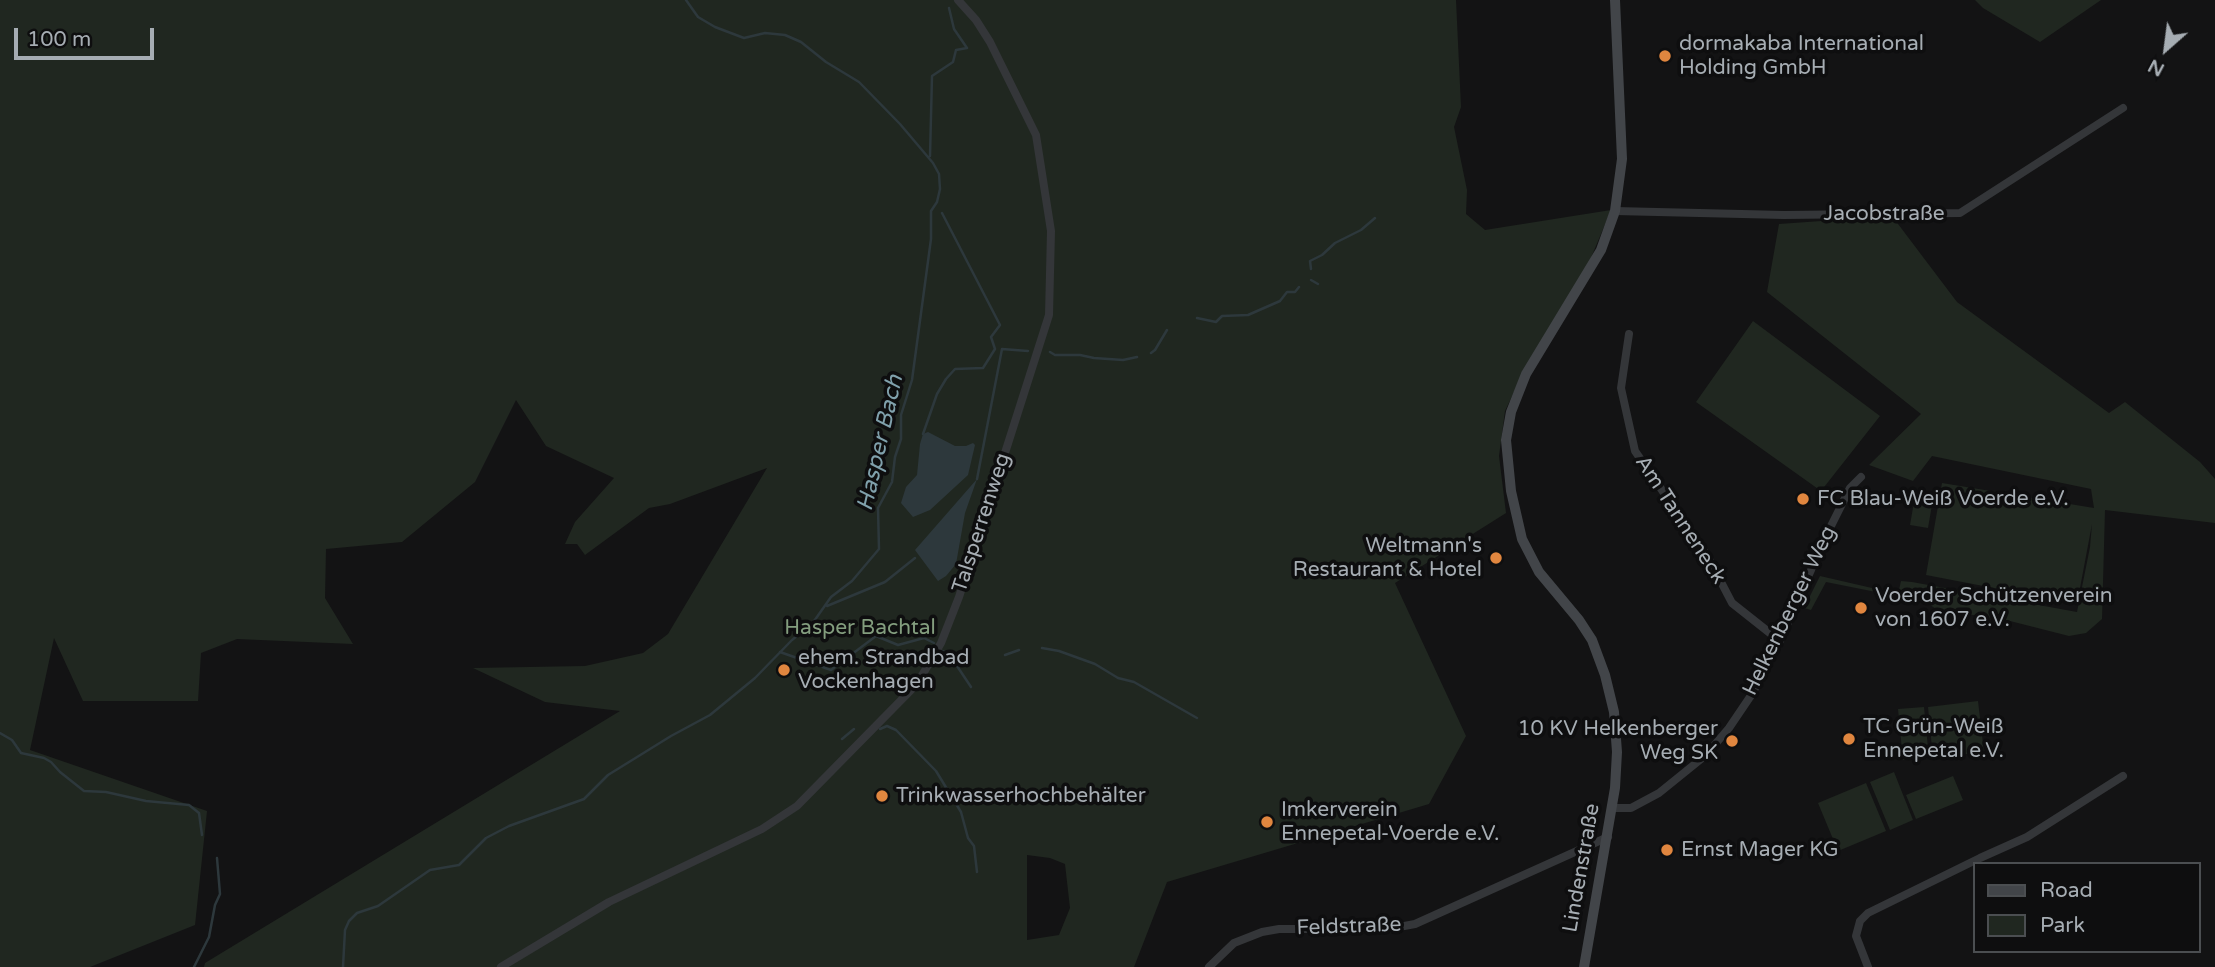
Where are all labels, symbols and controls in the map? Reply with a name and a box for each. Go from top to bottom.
scale bar [18,14,158,58]
north arrow [2131,14,2201,84]
text: 100 m [27,27,91,52]
place label: dormakaba International Holding GmbH [1679,31,1924,81]
marker: dormakaba International Holding GmbH [1657,48,1673,64]
text: N [2144,54,2168,81]
street label: Jacobstraße [1823,201,1945,227]
water label: Hasper Bach [852,372,910,514]
street label: Talsperrenweg [948,450,1016,596]
street label: Am Tanneneck [1629,451,1731,589]
place label: FC Blau-Weiß Voerde e.V. [1817,486,2069,512]
marker: FC Blau-Weiß Voerde e.V. [1795,491,1811,507]
street label: Helkenberger Weg [1738,522,1842,700]
place label: Weltmann's Restaurant & Hotel [1293,533,1482,583]
marker: Weltmann's Restaurant & Hotel [1488,550,1504,566]
place label: Voerder Schützenverein von 1607 e.V. [1875,583,2113,633]
marker: Voerder Schützenverein von 1607 e.V. [1853,600,1869,616]
park label: Hasper Bachtal [784,615,936,641]
place label: ehem. Strandbad Vockenhagen [798,645,969,695]
marker: ehem. Strandbad Vockenhagen [776,662,792,678]
place label: TC Grün-Weiß Ennepetal e.V. [1863,714,2004,764]
place label: 10 KV Helkenberger Weg SK [1517,716,1718,766]
marker: TC Grün-Weiß Ennepetal e.V. [1841,731,1857,747]
marker: 10 KV Helkenberger Weg SK [1724,733,1740,749]
place label: Trinkwasserhochbehälter [896,783,1146,809]
marker: Trinkwasserhochbehälter [874,788,890,804]
place label: Imkerverein Ennepetal-Voerde e.V. [1281,797,1500,847]
street label: Lindenstraße [1558,802,1606,934]
marker: Imkerverein Ennepetal-Voerde e.V. [1259,814,1275,830]
place label: Ernst Mager KG [1681,837,1839,863]
marker: Ernst Mager KG [1659,842,1675,858]
legend [1974,862,2201,953]
text: Road [2040,878,2093,903]
street label: Feldstraße [1296,913,1402,941]
text: Park [2040,913,2085,938]

